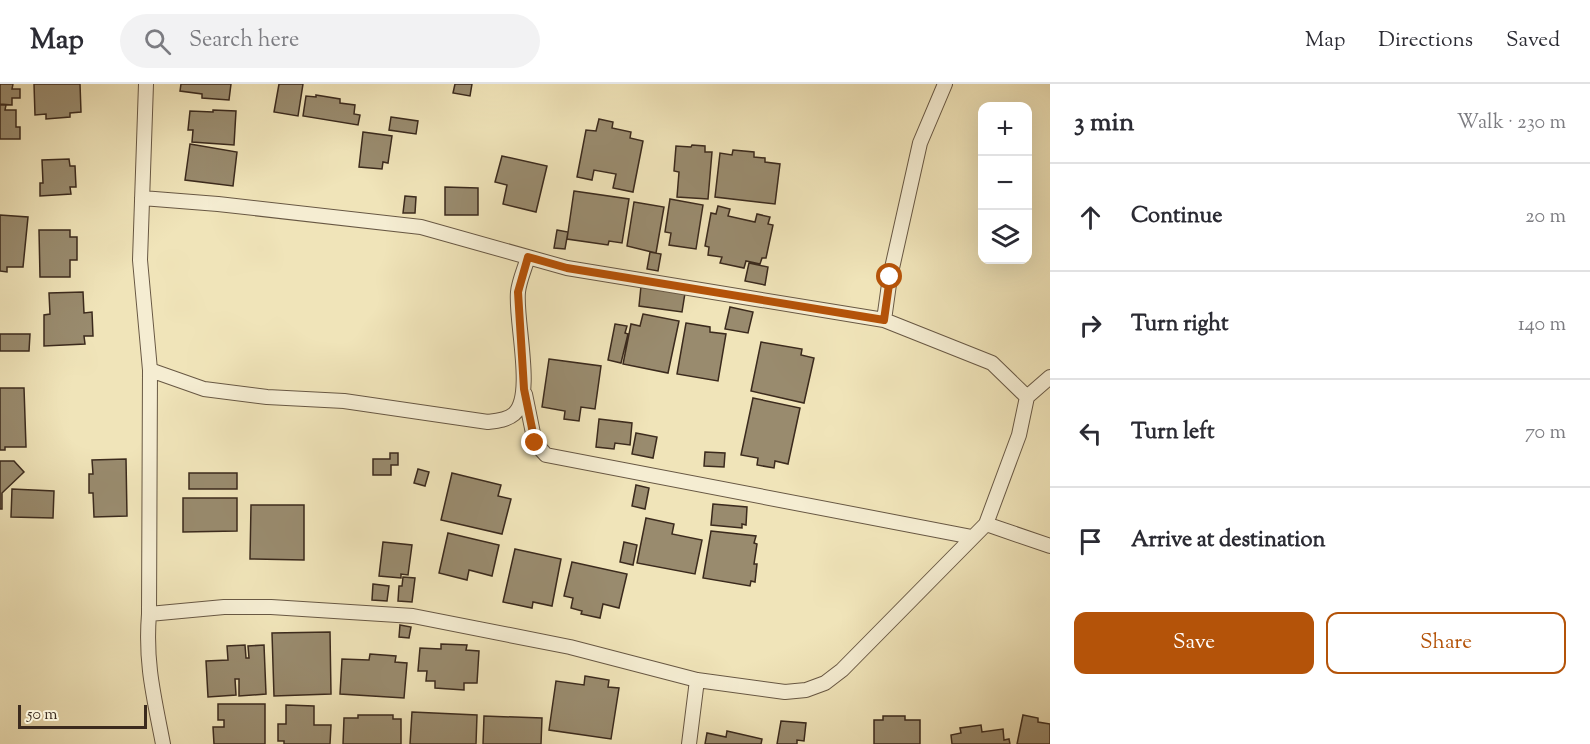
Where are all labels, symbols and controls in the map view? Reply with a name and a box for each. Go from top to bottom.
search box [120,14,540,68]
text: Map [30,21,84,61]
icon: search [141,25,174,58]
text: Search here [189,25,299,57]
text: Map [1305,26,1345,56]
text: Directions [1378,26,1473,56]
text: Saved [1506,26,1560,56]
map controls [978,102,1032,264]
button: + [978,102,1032,156]
text: 3 min [1074,105,1134,142]
text: Walk · 230 m [1457,109,1566,138]
button: − [978,156,1032,210]
icon: ahead [1074,201,1107,234]
text: Continue [1131,201,1222,233]
text: 20 m [1525,203,1566,232]
button: layers [978,210,1032,264]
route start [876,263,902,289]
icon: right [1074,309,1107,342]
text: Turn right [1131,309,1228,341]
text: 140 m [1518,311,1566,340]
icon: left [1074,417,1107,450]
text: Turn left [1131,417,1214,449]
text: 70 m [1525,419,1566,448]
route end [521,429,547,455]
icon: arrive [1074,525,1107,558]
text: Arrive at destination [1131,525,1326,557]
button: Save [1074,612,1314,674]
button: Share [1326,612,1566,674]
scale bar [18,702,147,730]
text: 50 m [27,704,58,727]

